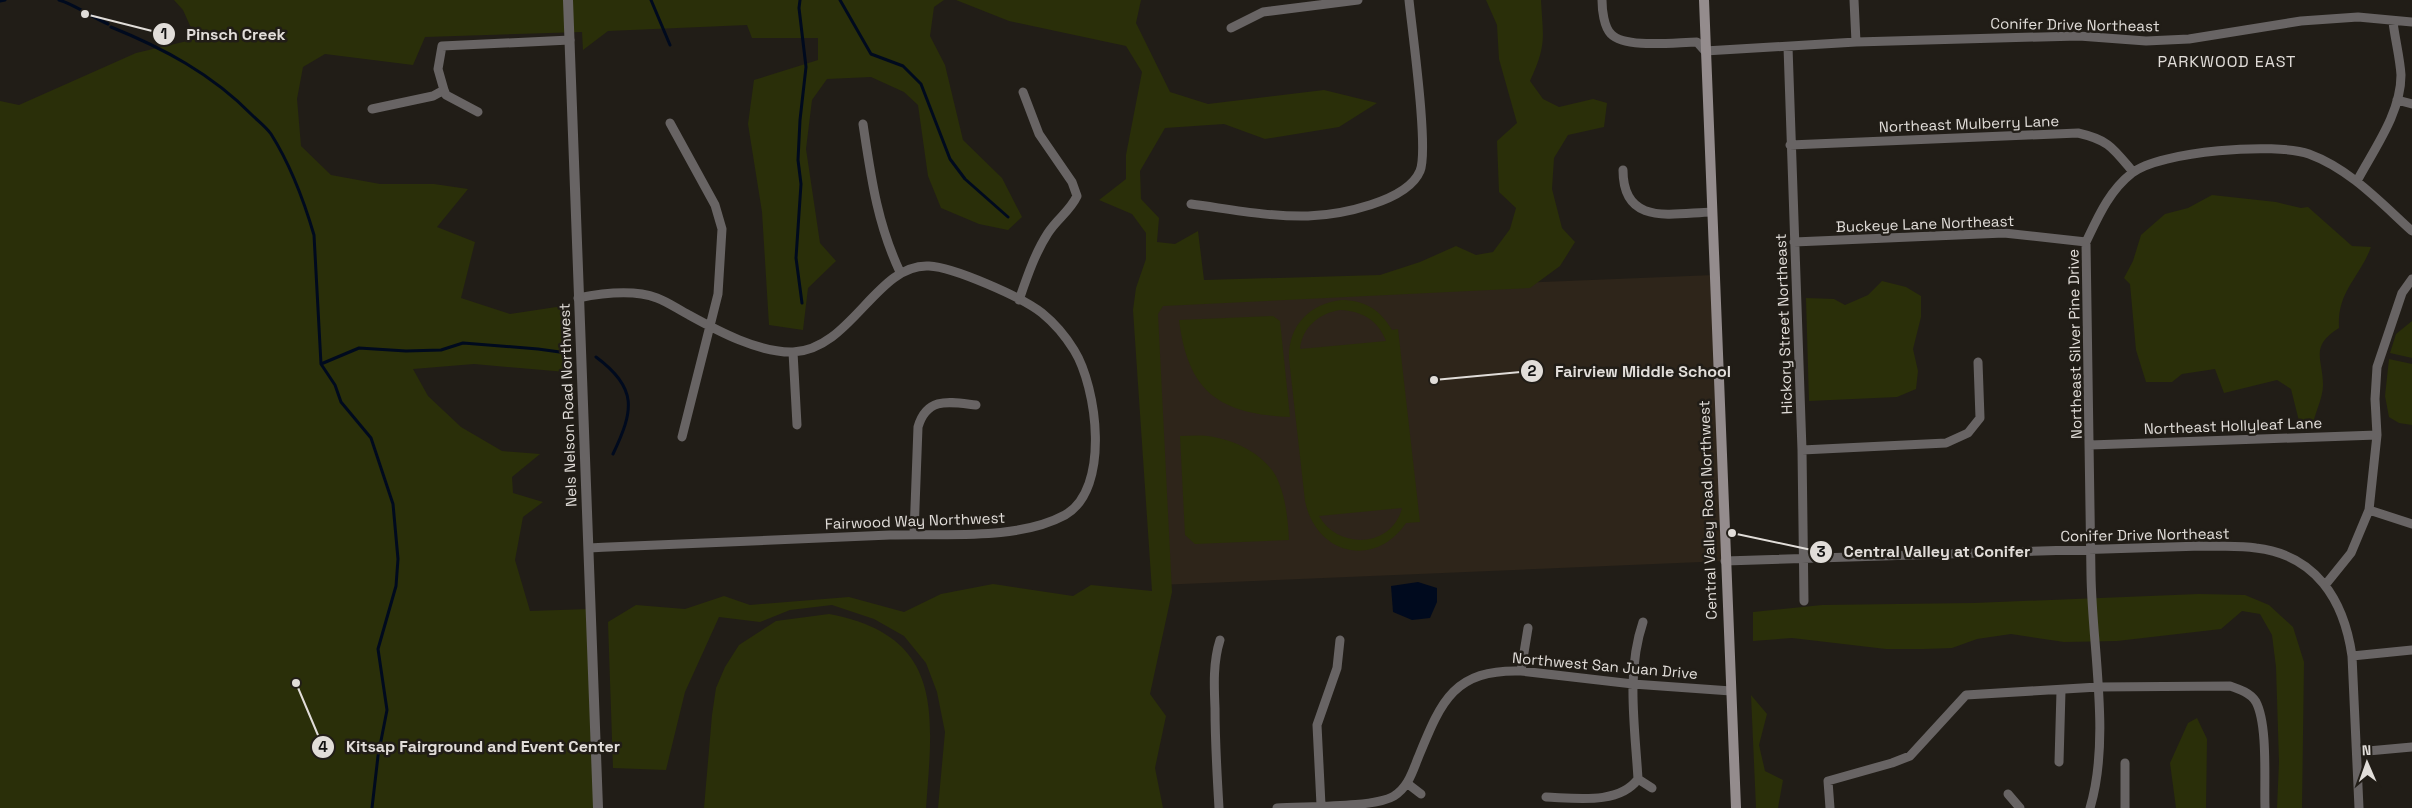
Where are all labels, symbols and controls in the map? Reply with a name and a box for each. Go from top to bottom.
street label: Conifer Drive Northeast [1990,14,2160,35]
callout: Pinsch Creek [152,19,296,50]
text: 1 [161,24,167,43]
text: Pinsch Creek [186,24,286,45]
district label: PARKWOOD EAST [2157,51,2297,72]
street label: Northeast Mulberry Lane [1878,111,2060,136]
street label: Buckeye Lane Northeast [1836,211,2015,236]
street label: Hickory Street Northeast [1771,233,1796,415]
street label: Northeast Silver Pine Drive [2063,249,2086,439]
street label: Nels Nelson Road Northwest [554,303,581,507]
callout: Fairview Middle School [1520,355,1741,386]
text: 2 [1528,361,1537,380]
text: Fairview Middle School [1555,361,1731,382]
street label: Central Valley Road Northwest [1694,400,1721,620]
street label: Northeast Hollyleaf Lane [2143,413,2323,438]
street label: Fairwood Way Northwest [824,508,1006,533]
street label: Conifer Drive Northeast [2060,524,2230,545]
callout: Central Valley at Conifer [1809,536,2041,567]
text: Central Valley at Conifer [1844,541,2030,562]
text: 3 [1816,542,1826,561]
street label: Northwest San Juan Drive [1511,648,1699,683]
callout: Kitsap Fairground and Event Center [311,731,630,762]
text: Kitsap Fairground and Event Center [346,736,620,757]
text: 4 [318,737,328,756]
north arrow [2342,738,2392,788]
text: N [2362,741,2372,759]

